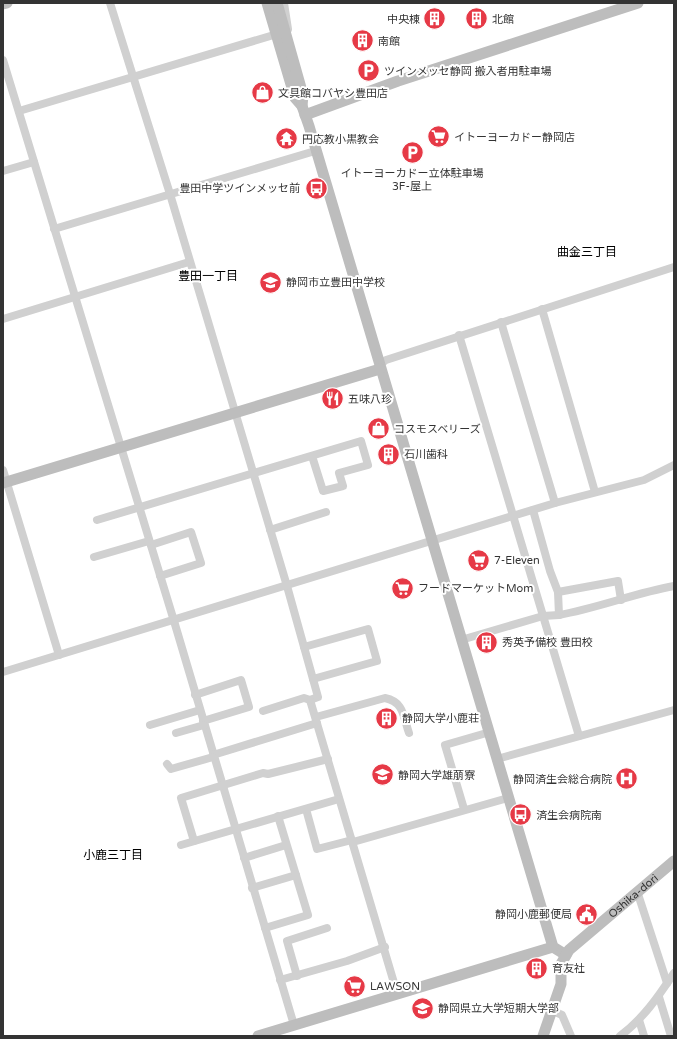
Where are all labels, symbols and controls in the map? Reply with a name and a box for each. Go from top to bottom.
building icon: 中央棟 [422,6,448,32]
building icon: 北館 [464,6,490,32]
place label: 中央棟 [387,13,420,26]
place label: 北館 [492,13,514,26]
building icon: 南館 [349,28,375,54]
place label: 南館 [378,35,400,48]
parking icon: ツインメッセ静岡 搬入者用駐車場 [355,58,381,84]
place label: ツインメッセ静岡 搬入者用駐車場 [384,65,552,78]
shop icon: 文具館コバヤシ豊田店 [249,80,275,106]
place label: 文具館コバヤシ豊田店 [278,87,388,100]
supermarket icon: イトーヨーカドー静岡店 [425,124,451,150]
temple icon: 円応教小黒教会 [274,126,300,152]
place label: イトーヨーカドー静岡店 [454,131,575,144]
place label: 円応教小黒教会 [302,133,379,146]
parking icon: イトーヨーカドー立体駐車場 3F-屋上 [399,140,425,166]
place label: イトーヨーカドー立体駐車場 3F-屋上 [341,167,484,193]
bus stop icon: 豊田中学ツインメッセ前 [303,175,329,201]
place label: 豊田中学ツインメッセ前 [179,182,300,195]
district label: 曲金三丁目 [557,245,617,259]
district label: 豊田一丁目 [178,269,238,283]
school or university icon: 静岡市立豊田中学校 [258,269,284,295]
place label: 静岡市立豊田中学校 [286,276,385,289]
restaurant icon: 五味八珍 [319,386,345,412]
place label: 五味八珍 [348,393,392,406]
shop icon: コスモスベリーズ [365,416,391,442]
place label: コスモスベリーズ [394,423,481,436]
building icon: 石川歯科 [376,441,402,467]
place label: 石川歯科 [404,448,448,461]
supermarket icon: 7-Eleven [466,547,492,573]
place label: 7-Eleven [494,554,540,567]
supermarket icon: フードマーケットMom [389,575,415,601]
place label: フードマーケットMom [418,582,533,595]
building icon: 秀英予備校 豊田校 [473,629,499,655]
place label: 秀英予備校 豊田校 [502,636,593,649]
building icon: 静岡大学小鹿荘 [373,705,399,731]
place label: 静岡大学小鹿荘 [402,712,479,725]
school or university icon: 静岡大学雄萠寮 [369,762,395,788]
hospital icon: 静岡済生会総合病院 [614,766,640,792]
place label: 静岡大学雄萠寮 [398,769,475,782]
place label: 静岡済生会総合病院 [513,773,612,786]
bus stop icon: 済生会病院南 [507,802,533,828]
place label: 済生会病院南 [536,809,602,822]
district label: 小鹿三丁目 [83,848,143,862]
street label: Oshika-dori [606,871,660,920]
public building icon: 静岡小鹿郵便局 [574,901,600,927]
place label: 静岡小鹿郵便局 [495,908,572,921]
building icon: 育友社 [523,955,549,981]
place label: 育友社 [552,962,585,975]
supermarket icon: LAWSON [341,973,367,999]
place label: LAWSON [370,980,420,993]
school or university icon: 静岡県立大学短期大学部 [410,995,436,1021]
place label: 静岡県立大学短期大学部 [438,1002,559,1015]

